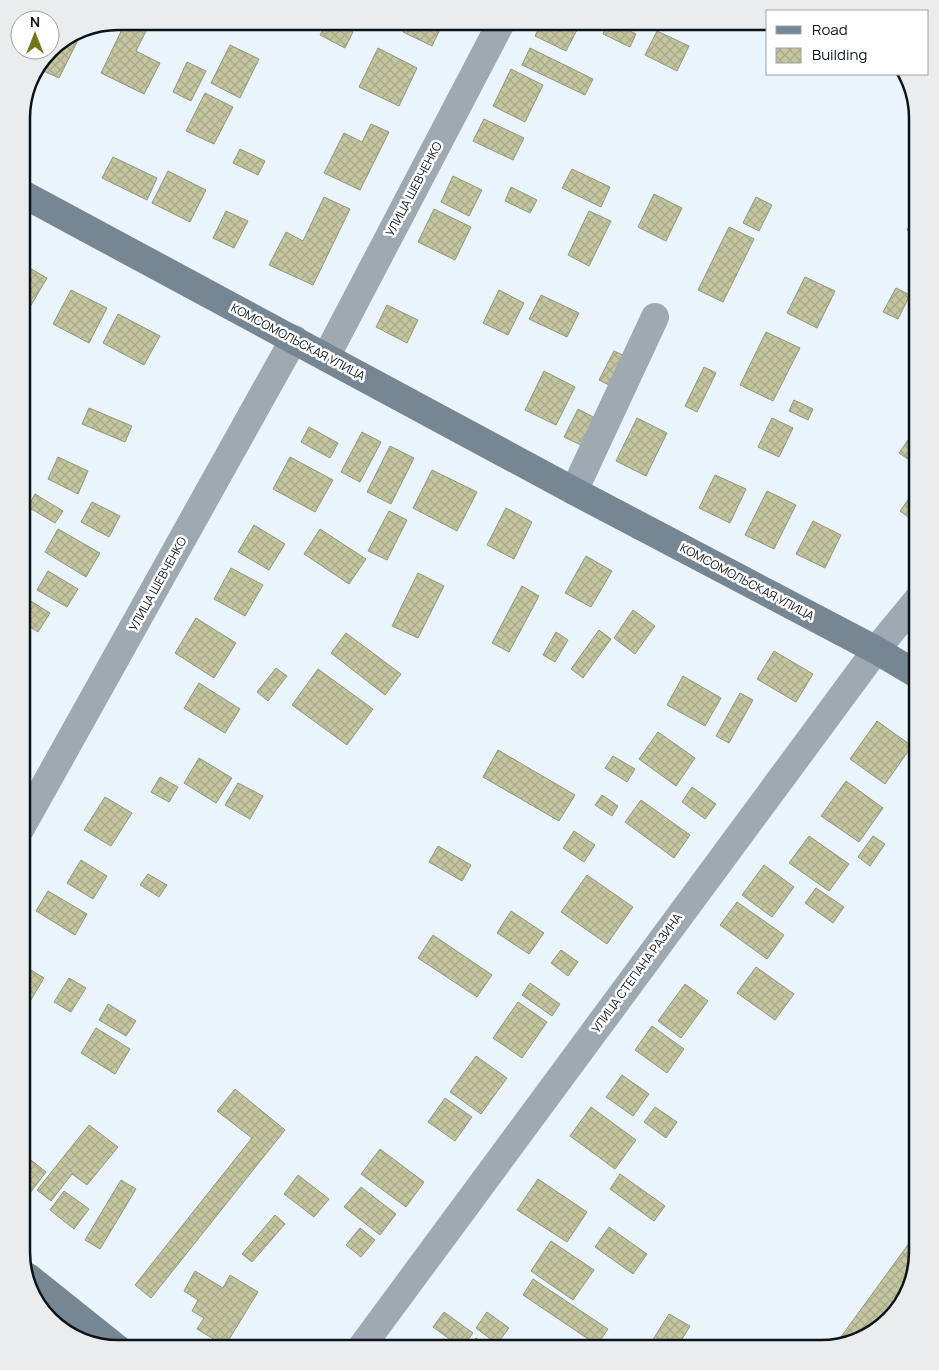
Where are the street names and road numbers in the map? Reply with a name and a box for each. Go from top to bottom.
street label: УЛИЦА ШЕВЧЕНКО [381,138,446,239]
street label: КОМСОМОЛЬСКАЯ УЛИЦА [228,299,369,384]
street label: УЛИЦА ШЕВЧЕНКО [125,533,191,634]
street label: КОМСОМОЛЬСКАЯ УЛИЦА [677,539,818,624]
street label: УЛИЦА СТЕПАНА РАЗИНА [587,909,686,1036]

